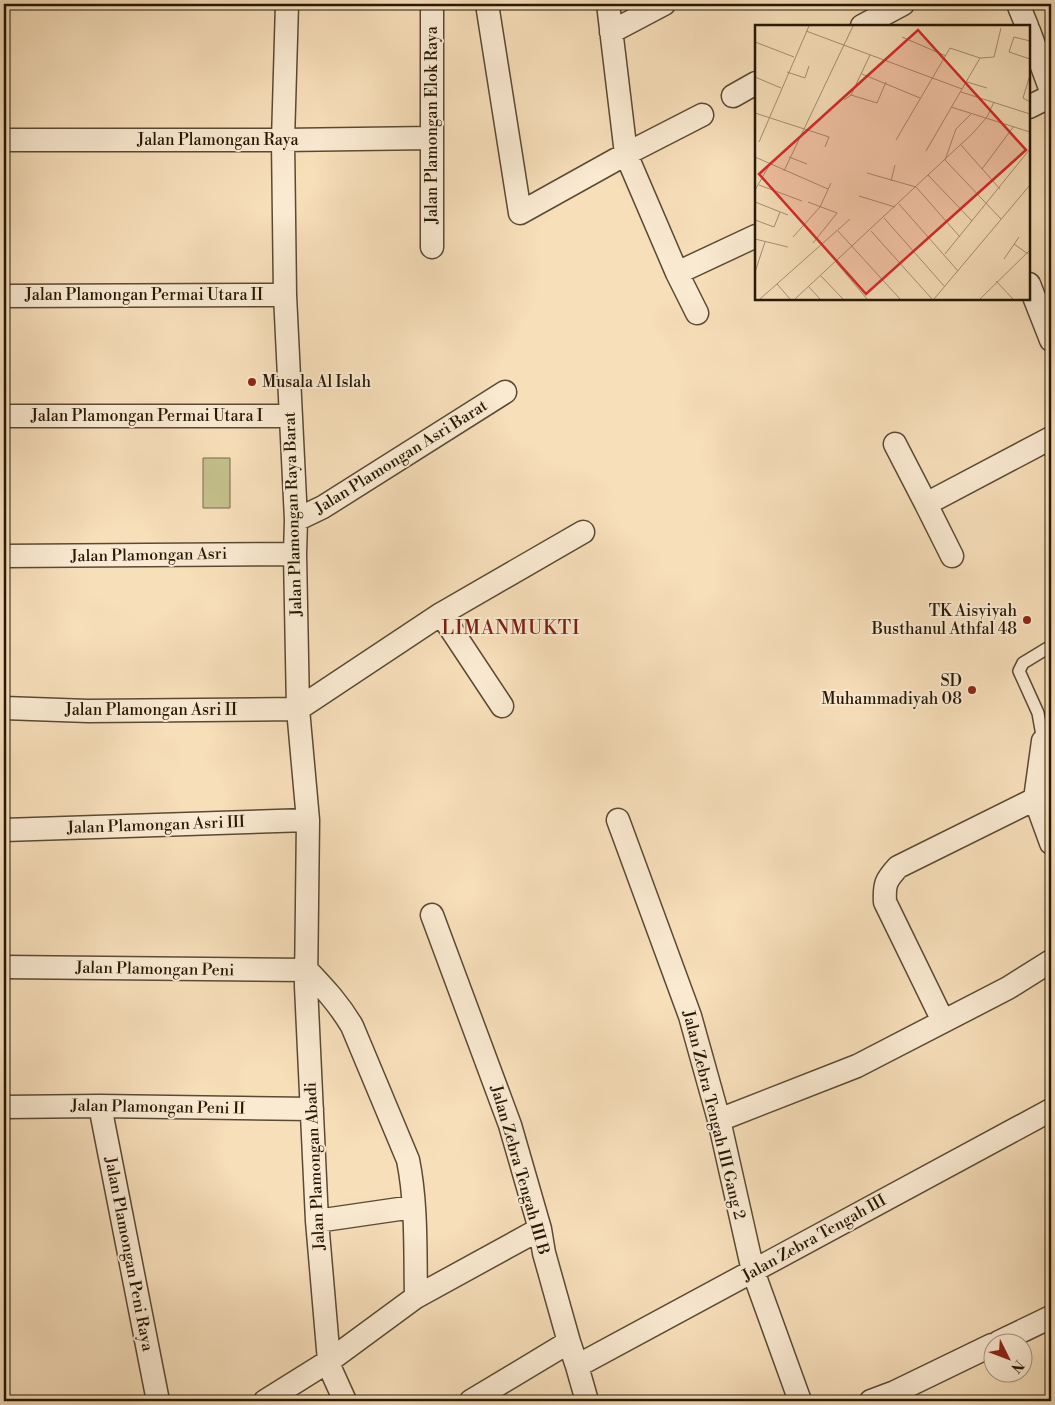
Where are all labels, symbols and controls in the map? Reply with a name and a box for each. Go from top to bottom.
street label: Jalan Plamongan Elok Raya [422,25,442,225]
inset map [755,25,1030,300]
street label: Jalan Plamongan Raya [136,130,300,150]
street label: Jalan Plamongan Permai Utara II [24,285,263,305]
place label: Musala Al Islah [262,372,371,392]
marker: Musala Al Islah [246,376,258,388]
street label: Jalan Plamongan Asri Barat [310,395,491,519]
street label: Jalan Plamongan Permai Utara I [30,406,263,426]
street label: Jalan Plamongan Raya Barat [279,411,307,618]
street label: Jalan Plamongan Asri [70,544,227,566]
place label: TK Aisyiyah Busthanul Athfal 48 [871,601,1017,639]
marker: TK Aisyiyah Busthanul Athfal 48 [1021,614,1033,626]
district label: LIMANMUKTI [442,616,580,640]
place label: SD Muhammadiyah 08 [822,671,962,709]
marker: SD Muhammadiyah 08 [966,684,978,696]
street label: Jalan Plamongan Asri II [64,700,237,720]
street label: Jalan Plamongan Asri III [66,812,245,838]
street label: Jalan Plamongan Peni [74,958,235,980]
street label: Jalan Zebra Tengah III Gang 2 [678,1007,750,1222]
street label: Jalan Plamongan Abadi [301,1081,329,1252]
street label: Jalan Zebra Tengah III B [486,1082,554,1257]
street label: Jalan Plamongan Peni II [70,1095,245,1119]
street label: Jalan Plamongan Peni Raya [100,1154,158,1354]
street label: Jalan Zebra Tengah III [738,1190,889,1286]
north arrow [982,1332,1032,1382]
text: N [1007,1356,1027,1376]

